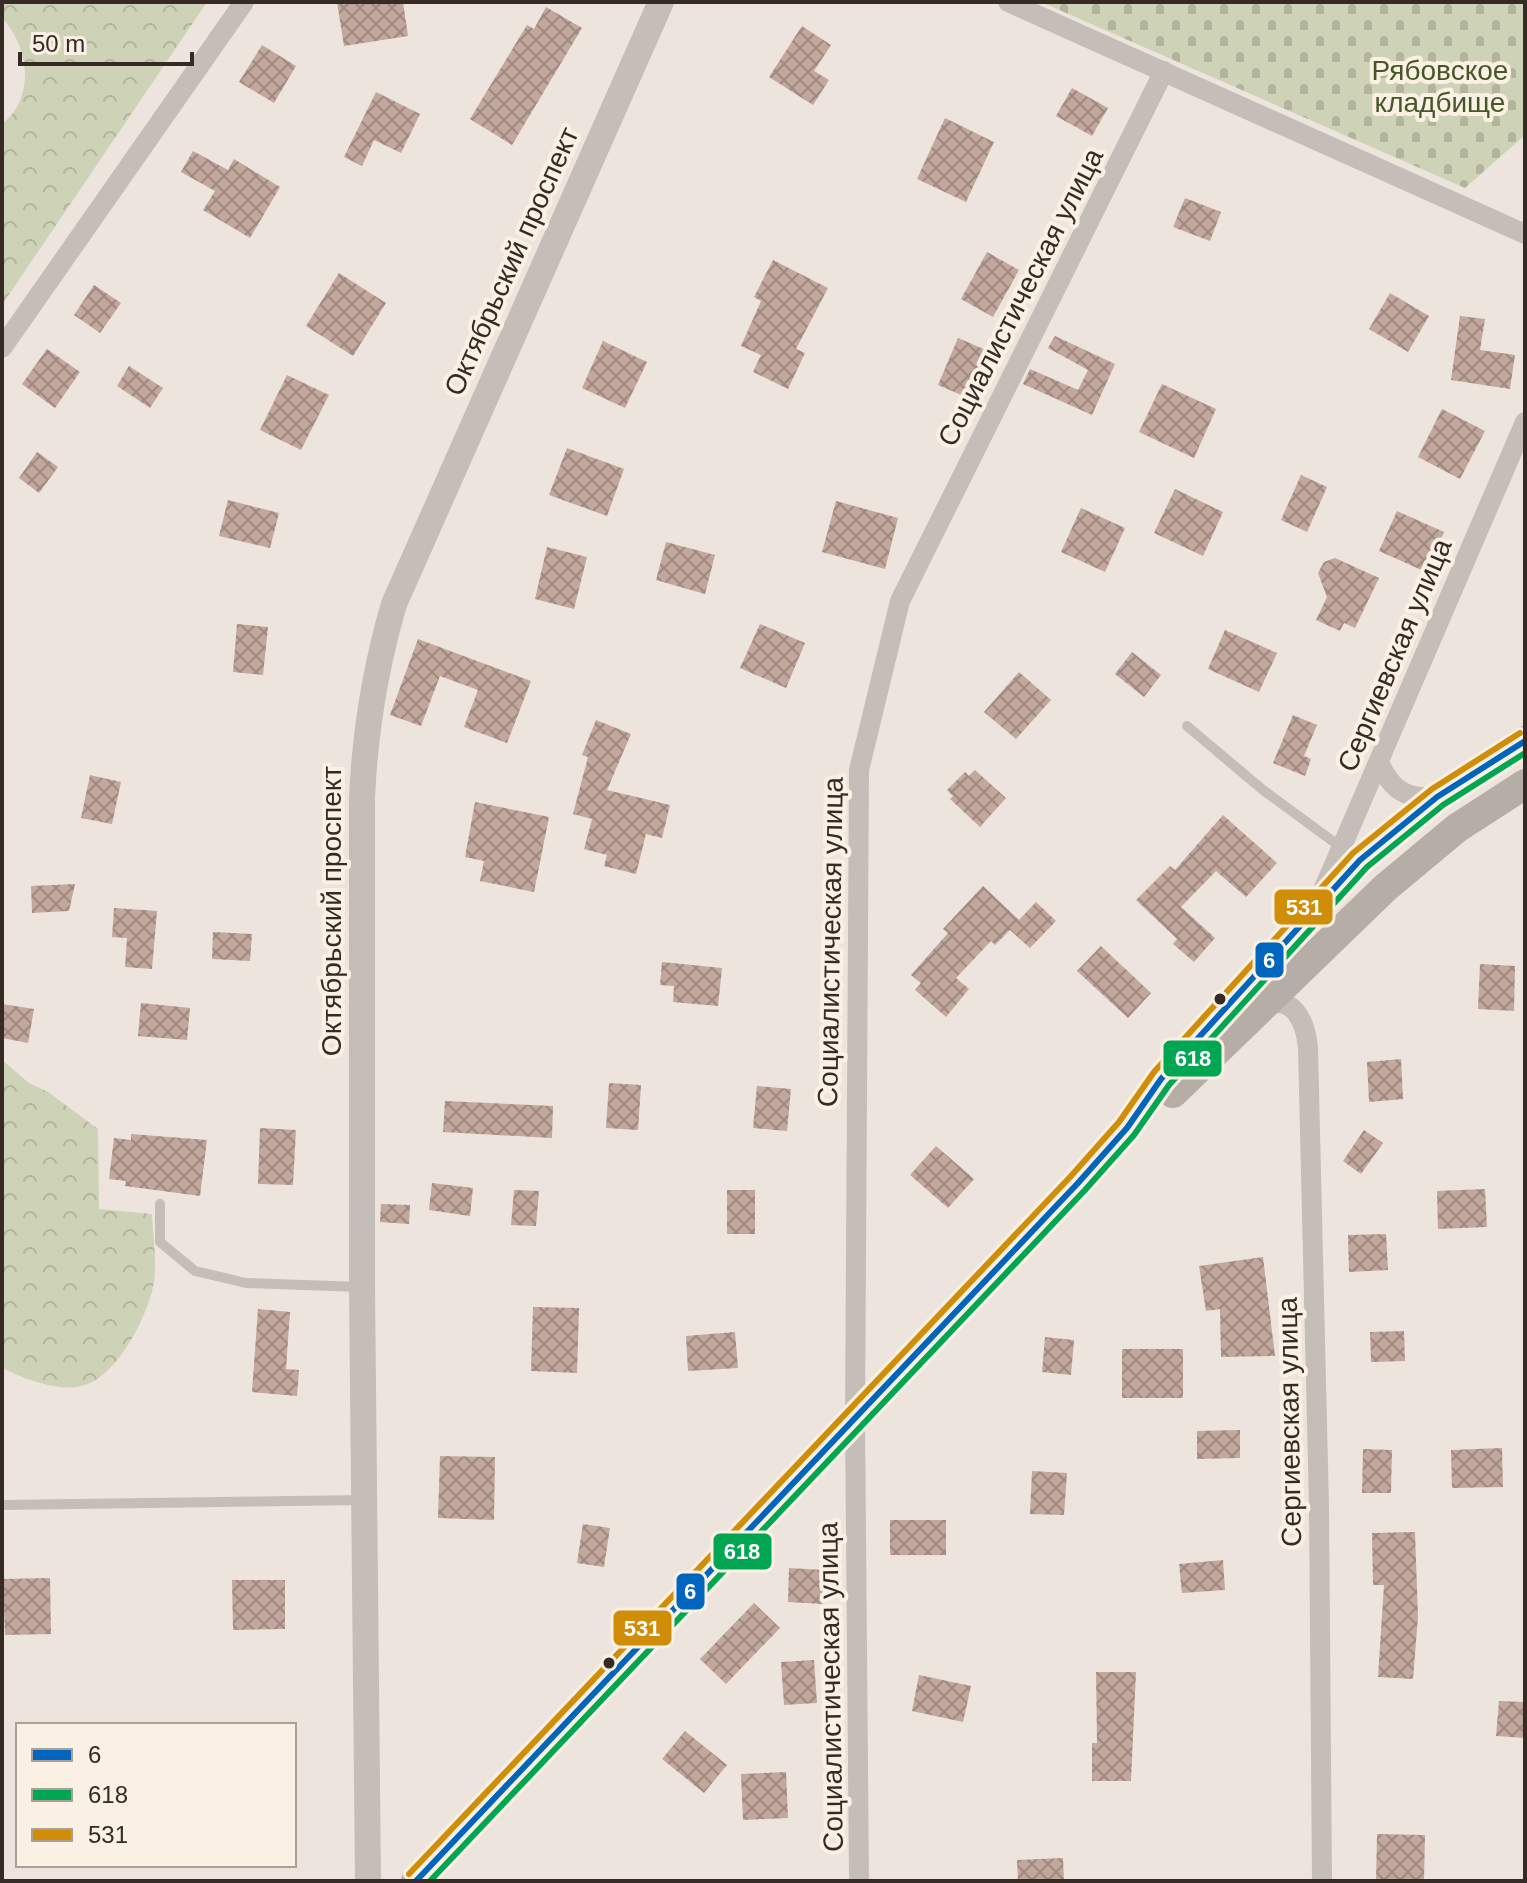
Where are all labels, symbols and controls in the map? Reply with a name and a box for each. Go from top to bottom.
scale bar [20,16,192,66]
text: 50 m [32,30,85,57]
park label: Рябовское кладбище [1372,55,1508,118]
street label: Октябрьский проспект [438,122,585,400]
street label: Социалистическая улица [932,143,1109,451]
street label: Сергиевская улица [1331,534,1458,776]
street label: Октябрьский проспект [316,766,347,1056]
street label: Социалистическая улица [812,776,849,1107]
line badge: 531 [1273,888,1334,926]
text: 531 [1286,895,1322,920]
line badge: 6 [1254,941,1285,979]
text: 6 [1263,948,1275,973]
unlabelled marker [1212,991,1228,1007]
line badge: 618 [1162,1039,1223,1078]
text: 618 [1175,1046,1211,1071]
street label: Сергиевская улица [1272,1296,1307,1547]
street label: Социалистическая улица [812,1521,849,1852]
line badge: 618 [712,1532,773,1571]
text: 618 [724,1539,760,1564]
line badge: 6 [675,1572,706,1611]
text: 6 [684,1579,696,1604]
line badge: 531 [612,1609,673,1647]
text: 531 [624,1616,660,1641]
unlabelled marker [601,1655,617,1671]
legend [16,1723,296,1867]
text: 6 [88,1741,101,1768]
text: 618 [88,1781,128,1808]
text: 531 [88,1821,128,1848]

